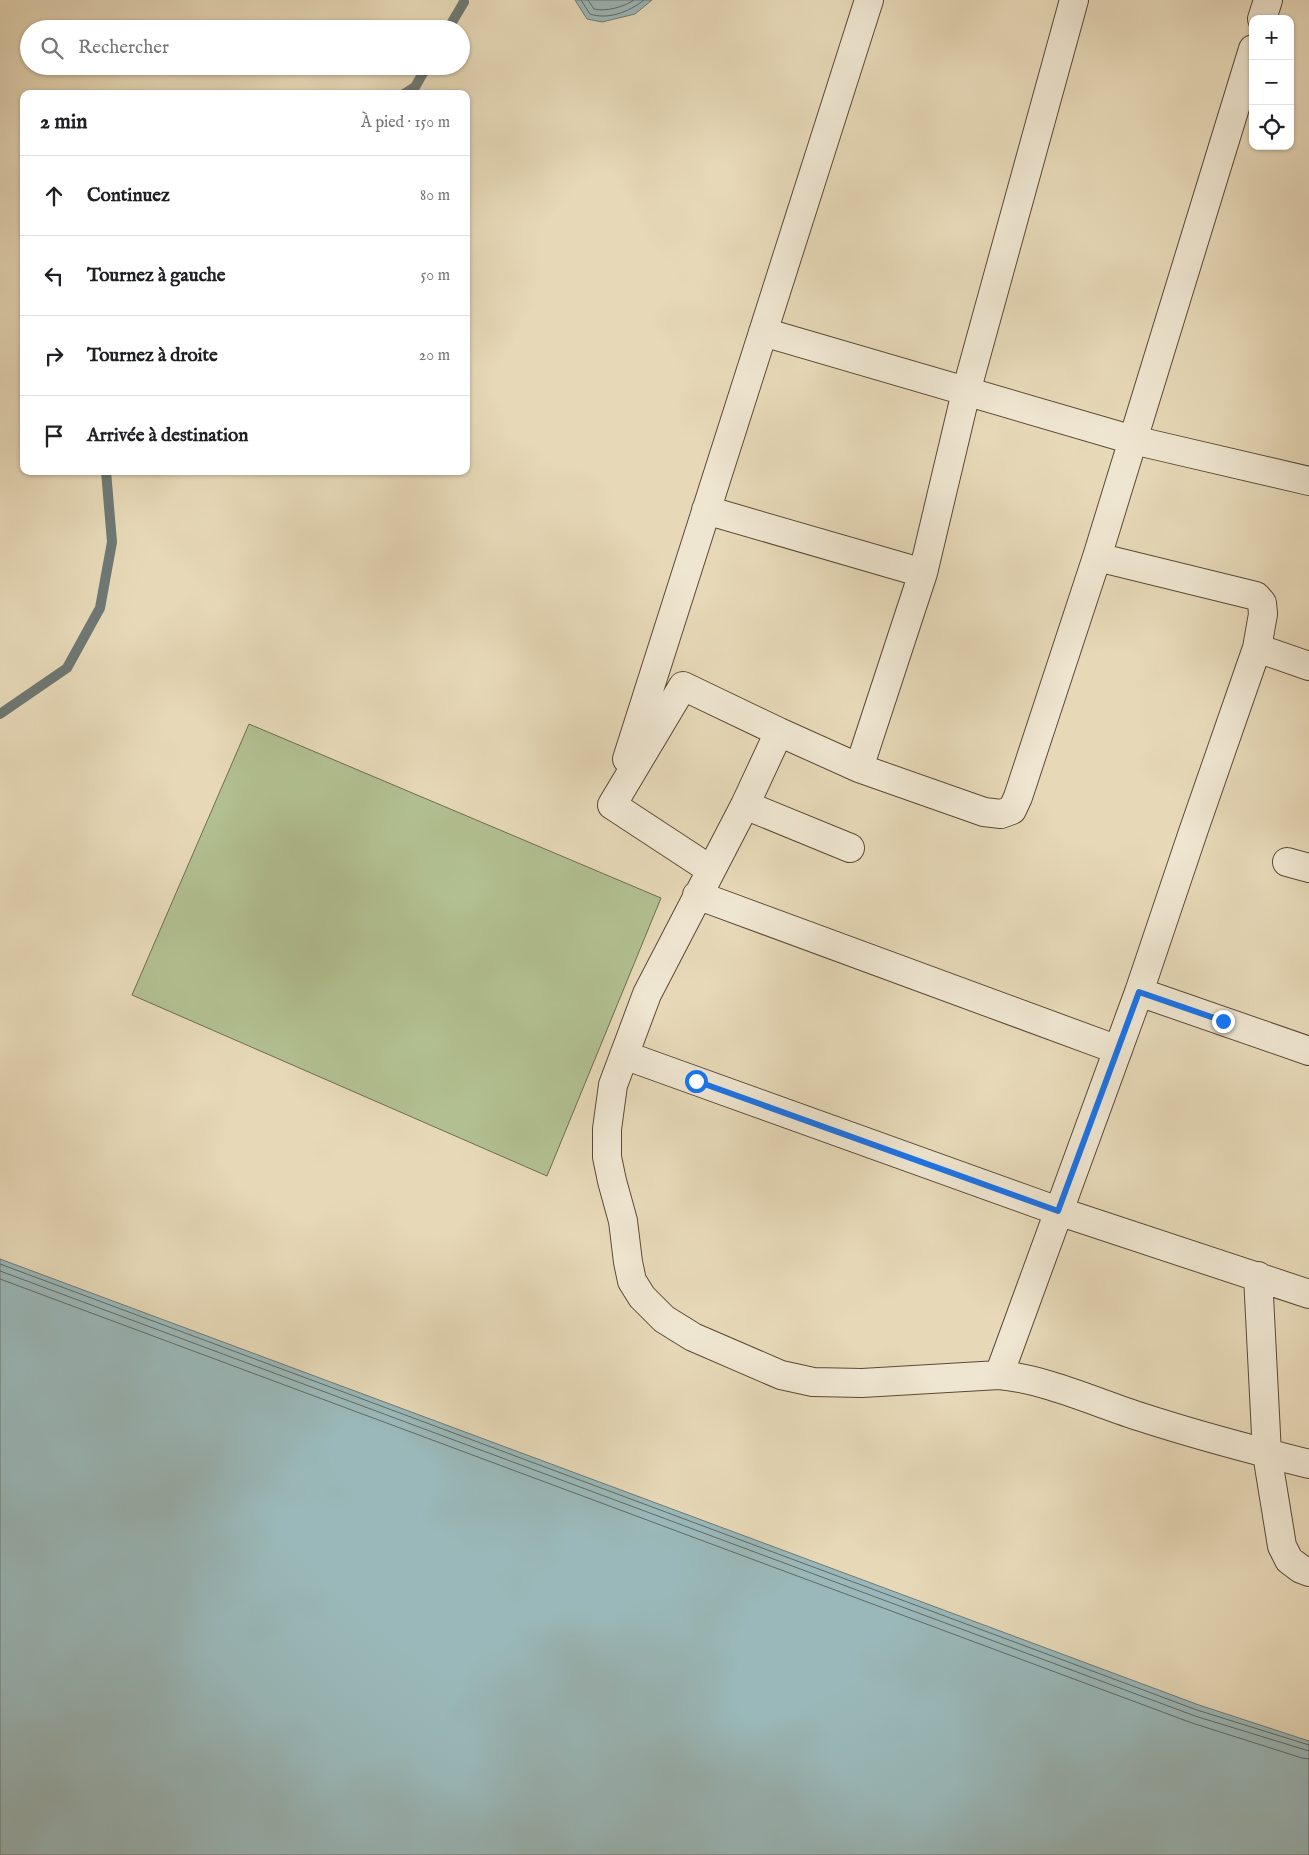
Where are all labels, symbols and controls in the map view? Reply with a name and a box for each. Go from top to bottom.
map controls [1249,15,1294,150]
button: + [1249,15,1294,60]
search box [20,20,470,75]
icon: search [38,34,66,62]
text: Rechercher [78,36,169,60]
button: − [1249,60,1294,105]
button: locate [1249,105,1294,150]
text: 2 min [40,109,87,136]
text: À pied · 150 m [361,113,450,133]
icon: ahead [40,182,68,210]
text: Continuez [87,184,170,208]
text: 80 m [420,186,450,206]
icon: left [40,262,68,290]
text: Tournez à gauche [87,264,226,288]
text: 50 m [421,266,450,286]
icon: right [40,342,68,370]
text: Tournez à droite [87,344,218,368]
text: 20 m [419,346,450,366]
icon: arrive [40,422,68,450]
text: Arrivée à destination [87,424,248,448]
route end [1212,1010,1235,1033]
route start [685,1070,708,1093]

